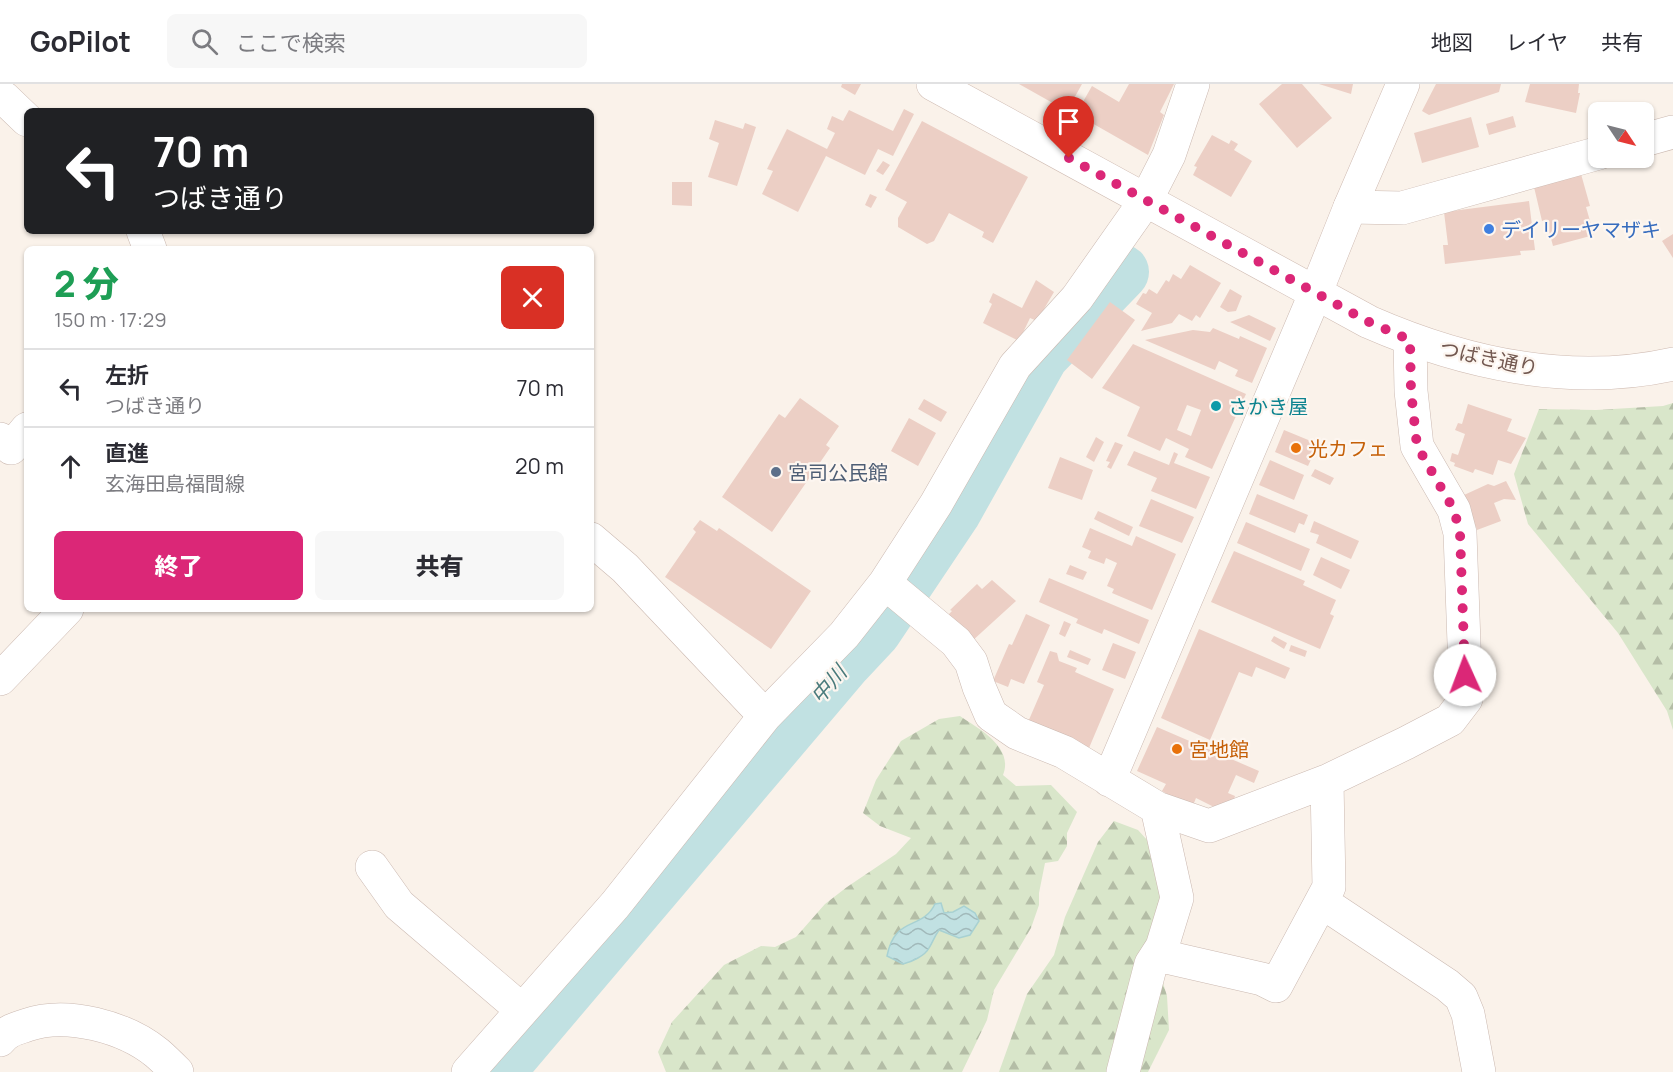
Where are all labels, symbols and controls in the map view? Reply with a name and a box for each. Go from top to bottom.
search box [167,14,587,68]
text: GoPilot [30,22,131,60]
icon: search [188,25,221,58]
text: ここで検索 [236,28,346,58]
text: 地図 [1431,28,1473,56]
text: レイヤ [1506,28,1568,56]
text: 共有 [1601,28,1643,56]
pin [1043,96,1094,158]
north arrow [1588,102,1654,168]
map controls [1588,102,1654,168]
icon: arrive [1052,105,1085,138]
text: 70 m [153,122,249,180]
icon: left [54,132,132,210]
text: つばき通り [153,179,288,216]
place label: デイリーヤマザキ [1501,216,1661,243]
marker: デイリーヤマザキ [1482,222,1496,236]
text: 2 分 [54,259,119,308]
button: close [501,266,564,329]
text: 150 m · 17:29 [54,306,167,333]
street label: つばき通り [1437,334,1541,382]
text: 左折 [105,360,149,390]
icon: left [54,372,87,405]
text: 70 m [516,373,564,403]
text: つばき通り [105,392,205,419]
place label: さかき屋 [1228,393,1308,420]
marker: さかき屋 [1209,399,1223,413]
place label: 光カフェ [1308,435,1388,462]
text: 直進 [105,438,149,468]
marker: 光カフェ [1289,441,1303,455]
icon: ahead [54,450,87,483]
text: 20 m [515,451,564,481]
place label: 宮司公民館 [788,459,888,486]
marker: 宮司公民館 [769,465,783,479]
text: 玄海田島福間線 [105,470,245,497]
button: 終了 [54,531,303,600]
button: 共有 [315,531,564,600]
position arrow [1433,643,1497,707]
water label: 中川 [804,657,854,709]
place label: 宮地館 [1189,736,1249,763]
marker: 宮地館 [1170,742,1184,756]

